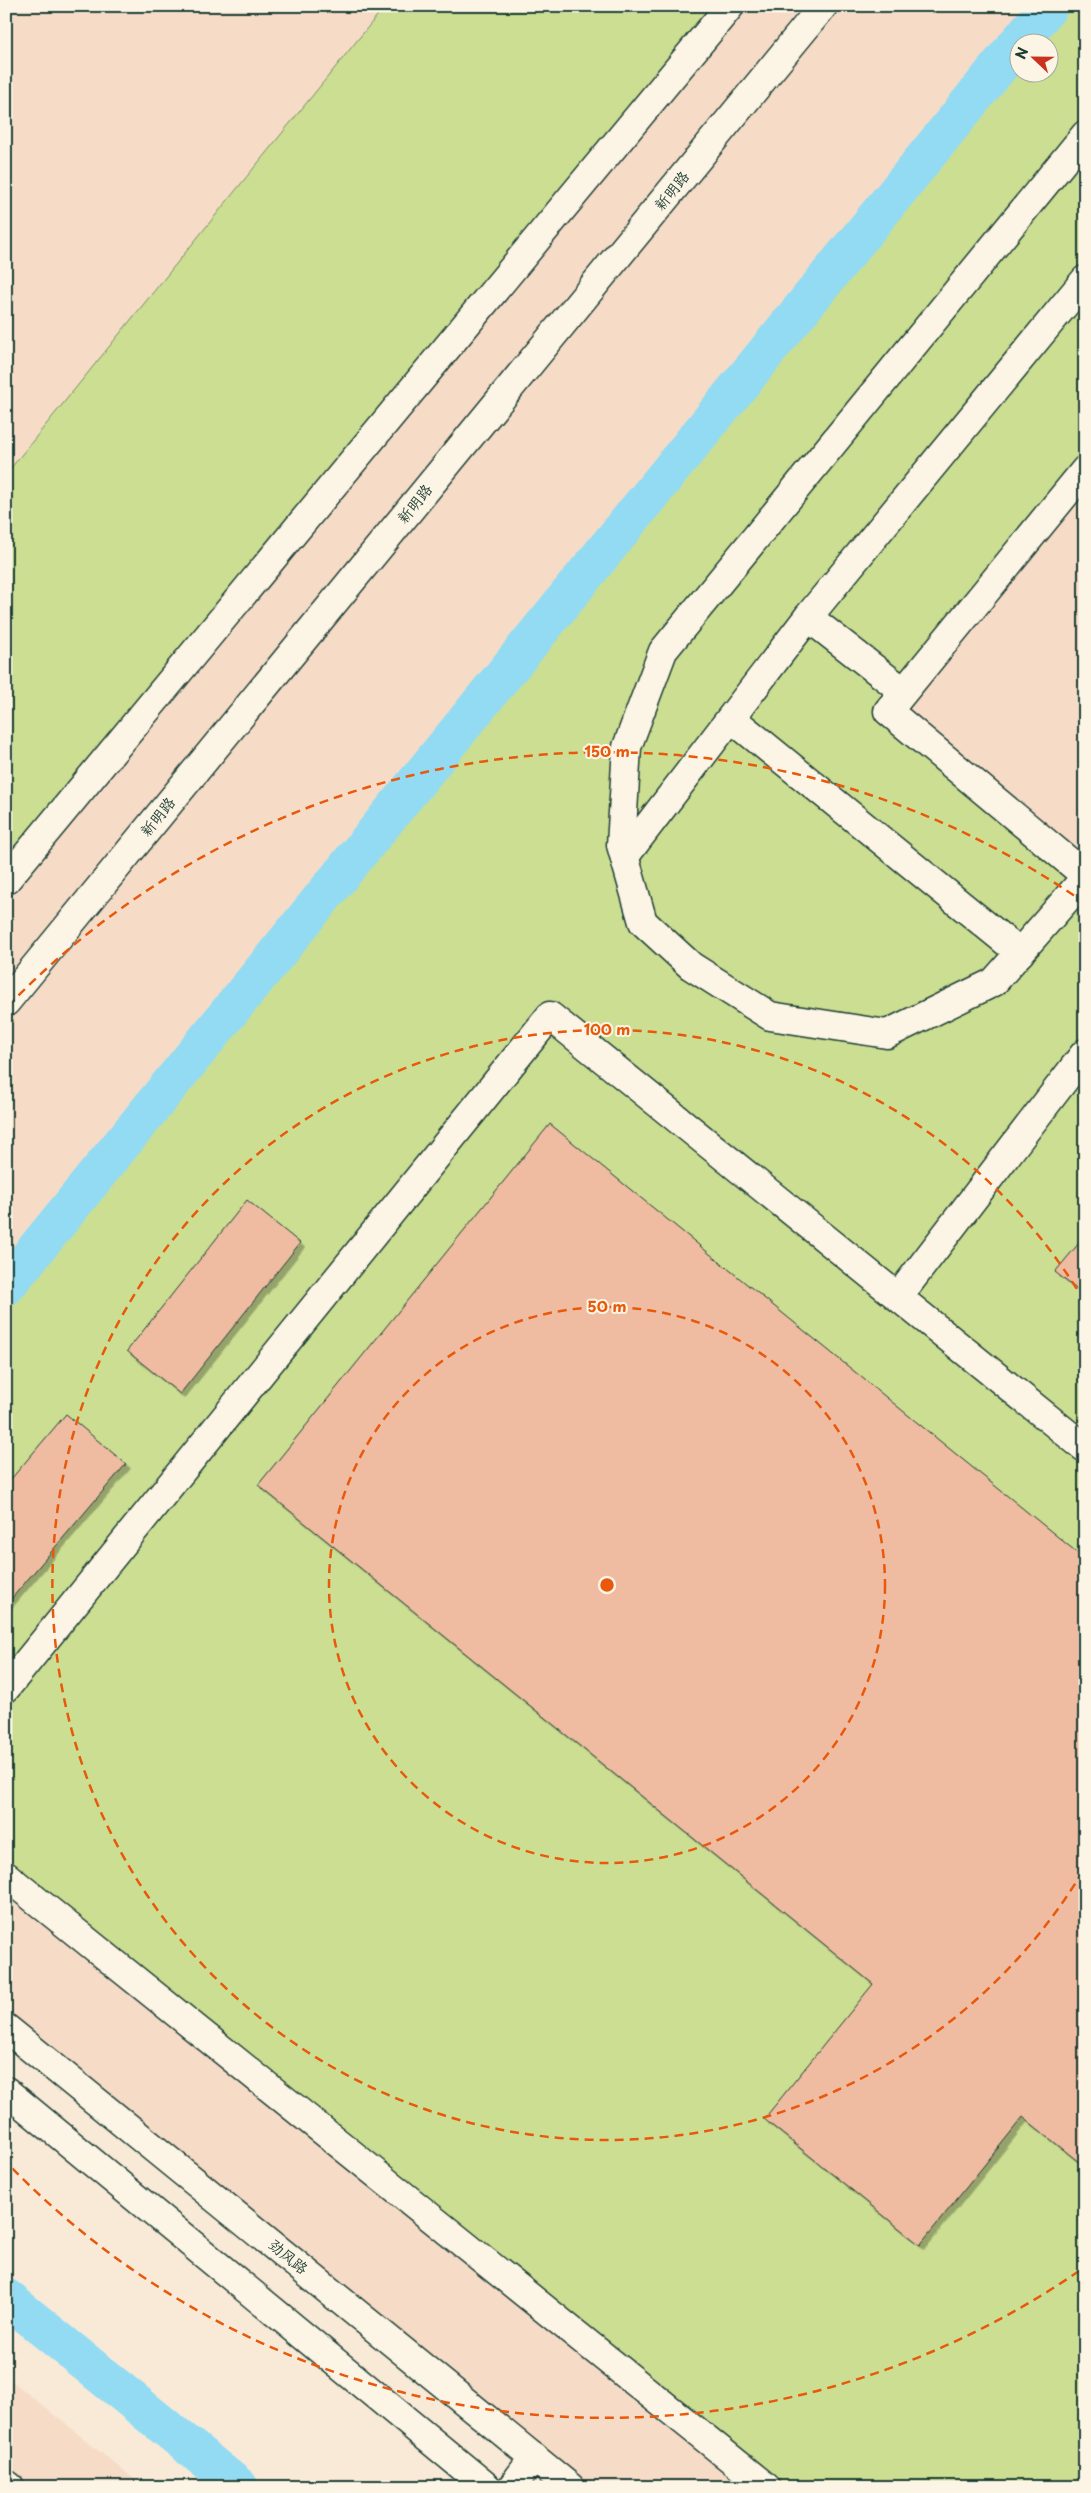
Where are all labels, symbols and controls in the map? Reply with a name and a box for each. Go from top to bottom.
north arrow [1008,32,1058,82]
text: N [1010,44,1033,62]
street label: 新明路 [648,165,694,215]
street label: 新明路 [391,478,437,528]
text: 150 m [584,739,630,762]
street label: 新明路 [134,791,180,841]
text: 100 m [584,1017,630,1040]
text: 50 m [588,1294,626,1317]
centre of rings [598,1576,616,1594]
street label: 劲风路 [264,2233,314,2279]

